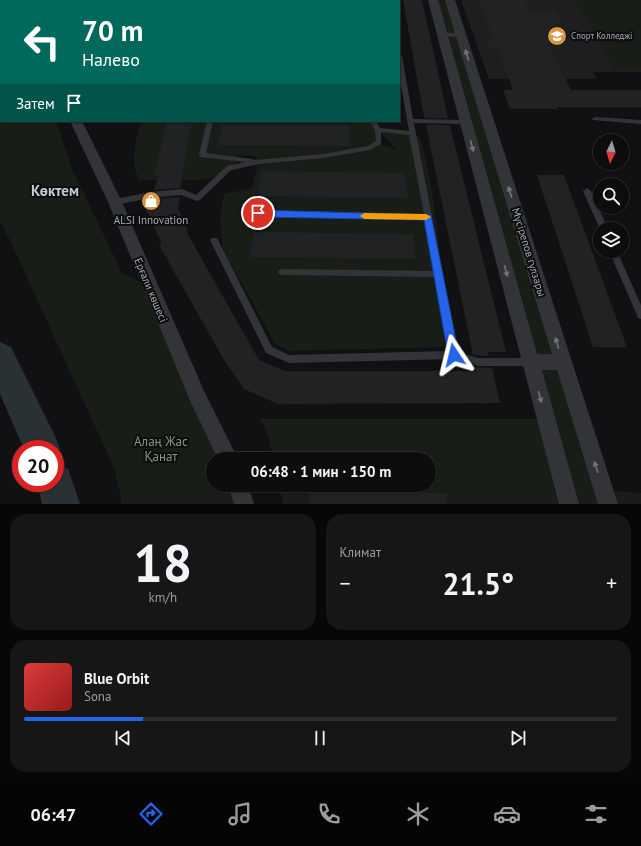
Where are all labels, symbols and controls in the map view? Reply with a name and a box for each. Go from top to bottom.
text: 70 m [82,12,143,49]
icon: left [16,16,68,68]
school or university icon: Спорт Колледжі [546,25,568,47]
place label: Спорт Колледжі [571,30,633,41]
text: Налево [82,48,140,71]
one-way arrow [464,48,470,60]
icon: arrive [63,92,85,114]
text: Затем [16,94,55,113]
north arrow [593,134,629,170]
map controls [593,134,629,258]
one-way arrow [469,140,475,152]
button: search [593,178,629,214]
district label: Көктем [31,181,79,200]
one-way arrow [507,186,513,198]
shop icon: ALSI Innovation [140,190,162,212]
pin [241,196,275,230]
icon: arrive [247,202,269,224]
street label: Мүсірепов гүлзары [509,206,549,298]
place label: ALSI Innovation [114,213,188,227]
button: layers [593,222,629,258]
street label: Ерғали көшесі [131,256,171,324]
one-way arrow [503,266,509,278]
position arrow [433,334,475,376]
one-way arrow [554,336,560,348]
one-way arrow [537,391,543,403]
park label: Алаң Жас Қанат [134,433,188,465]
speed limit sign: 20 [12,440,64,492]
one-way arrow [593,460,599,472]
text: 06:48 · 1 мин · 150 m [251,462,391,481]
text: 18 [133,529,192,596]
text: Климат [340,544,381,561]
text: 21.5° [442,564,514,603]
text: − [340,569,351,597]
text: + [606,569,617,597]
text: km/h [149,589,177,606]
text: Blue Orbit [84,669,149,688]
text: Sona [84,688,111,705]
icon: previous [112,727,134,749]
icon: pause [309,727,331,749]
icon: next [507,727,529,749]
icon: directions [137,800,165,828]
icon: music [226,800,254,828]
icon: phone [315,800,343,828]
icon: climate [404,800,432,828]
icon: car [493,800,521,828]
icon: filters [582,800,610,828]
text: 06:47 [31,803,76,826]

